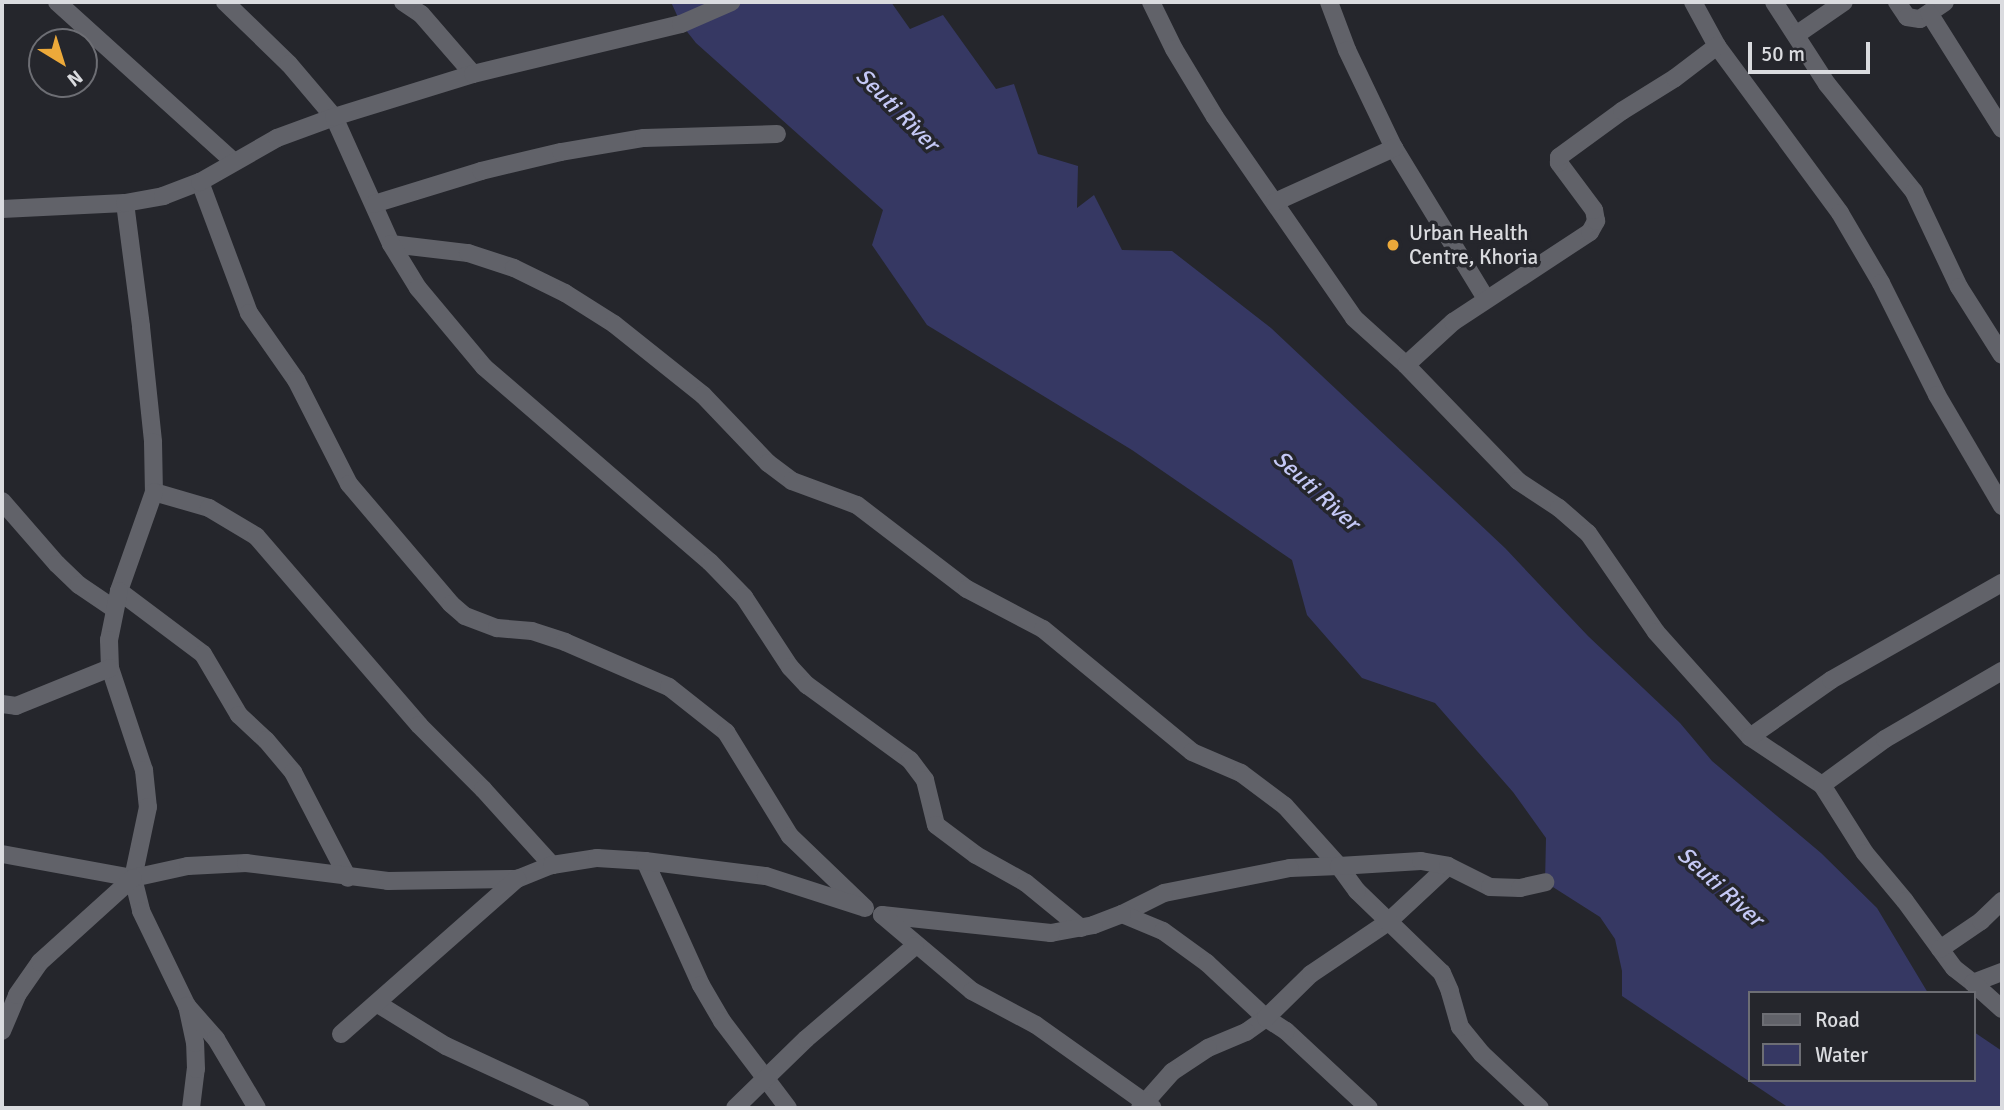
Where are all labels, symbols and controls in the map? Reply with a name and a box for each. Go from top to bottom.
north arrow [28,28,98,98]
scale bar [1752,28,1874,72]
text: 50 m [1761,41,1805,67]
water label: Seuti River [850,63,944,157]
text: N [62,64,87,91]
place label: Urban Health Centre, Khoria [1409,220,1538,270]
marker: Urban Health Centre, Khoria [1383,235,1403,255]
water label: Seuti River [1267,445,1365,537]
water label: Seuti River [1671,841,1769,933]
legend [1748,991,1976,1082]
text: Road [1815,1007,1860,1033]
text: Water [1815,1042,1868,1068]

